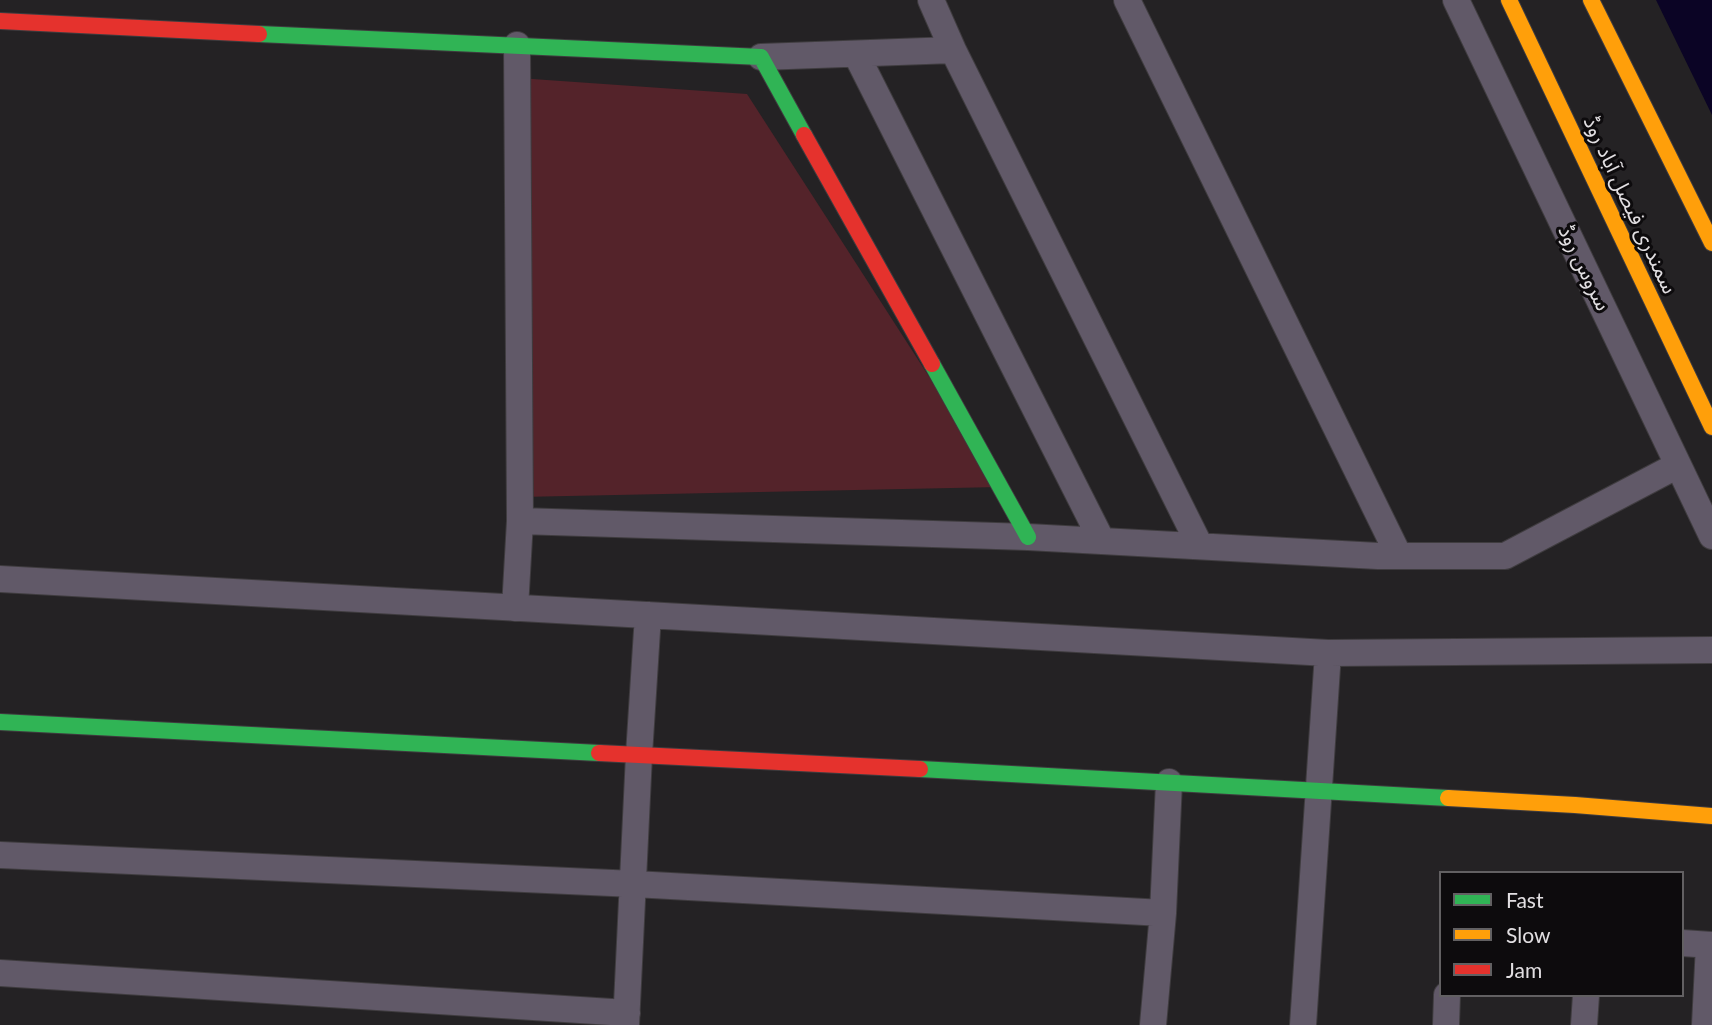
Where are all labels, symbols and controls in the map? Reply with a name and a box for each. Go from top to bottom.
street label: سمندری فیصل آباد روڈ [1578,112,1682,298]
street label: سروس روڈ [1553,221,1615,315]
legend [1439,871,1684,997]
text: Fast [1506,887,1543,912]
text: Slow [1506,922,1550,947]
text: Jam [1506,957,1542,982]

